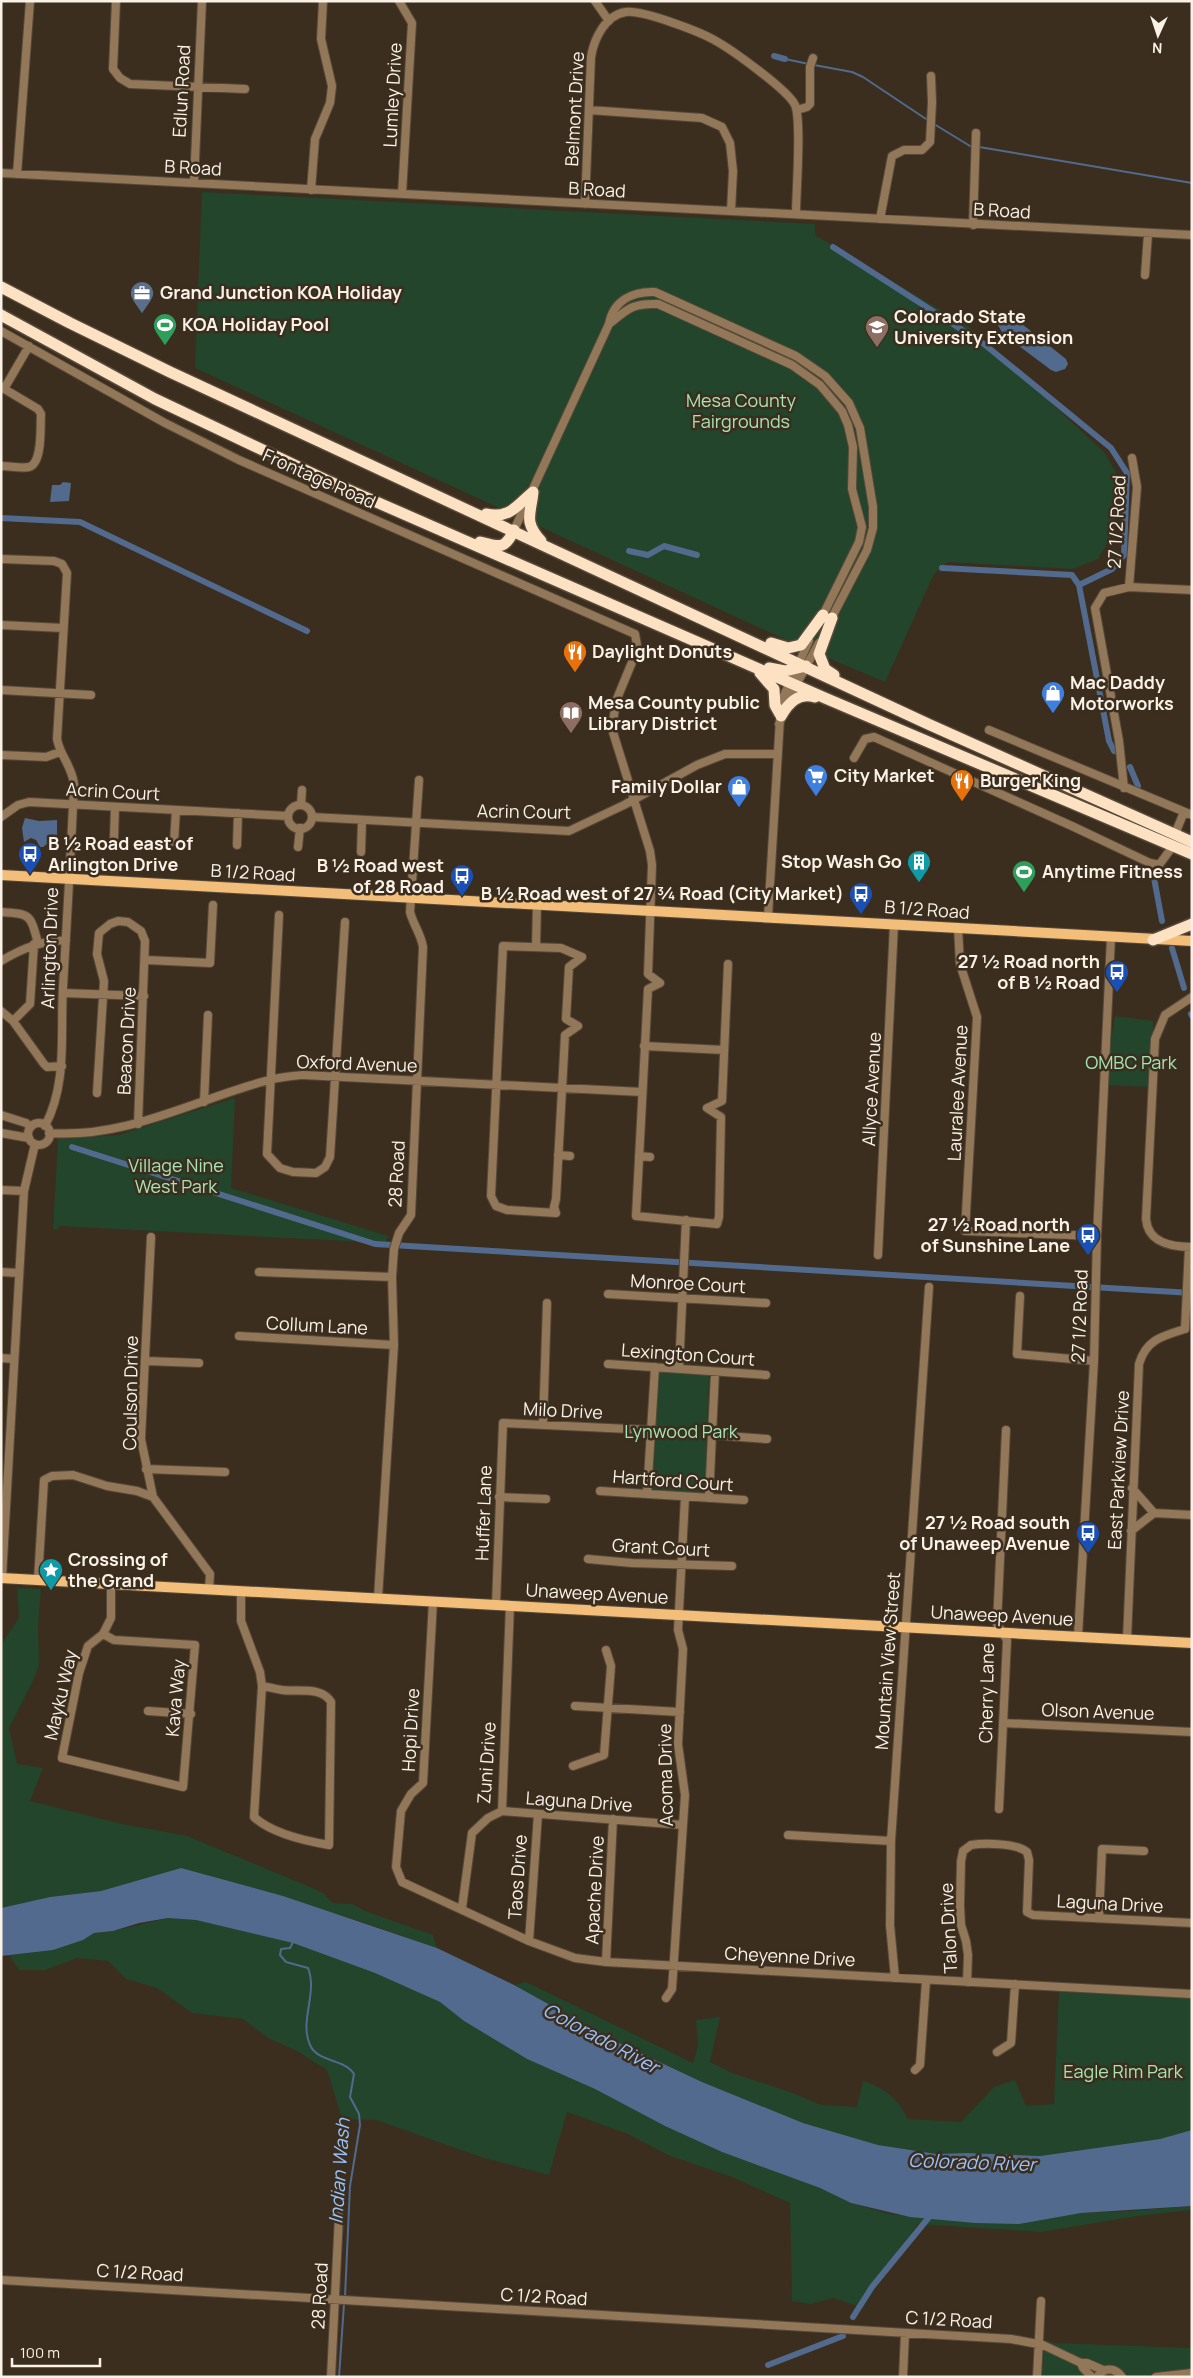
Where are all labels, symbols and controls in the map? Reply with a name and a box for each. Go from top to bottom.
north arrow [1133,10,1183,60]
text: N [1152,39,1163,58]
street label: Lumley Drive [377,42,407,148]
street label: Edlun Road [167,44,195,138]
street label: Belmont Drive [559,51,589,167]
street label: B Road [164,154,222,180]
street label: B Road [568,176,626,202]
street label: B Road [973,197,1031,223]
office icon: Grand Junction KOA Holiday [129,280,155,314]
place label: Grand Junction KOA Holiday [160,280,402,304]
place label: Colorado State University Extension [894,304,1073,349]
sports icon: KOA Holiday Pool [152,312,178,346]
place label: KOA Holiday Pool [182,312,329,336]
school or university icon: Colorado State University Extension [864,314,890,348]
park label: Mesa County Fairgrounds [686,388,797,433]
street label: Frontage Road [259,442,380,514]
street label: 27 1/2 Road [1102,475,1130,569]
restaurant icon: Daylight Donuts [562,639,588,673]
place label: Daylight Donuts [592,639,732,663]
place label: Mac Daddy Motorworks [1070,670,1174,715]
shop icon: Mac Daddy Motorworks [1040,680,1066,714]
place label: Mesa County public Library District [588,690,760,735]
library icon: Mesa County public Library District [558,700,584,734]
supermarket icon: City Market [803,763,829,797]
place label: City Market [834,763,935,787]
restaurant icon: Burger King [949,768,975,802]
place label: Burger King [980,768,1081,792]
place label: Family Dollar [611,774,722,798]
shop icon: Family Dollar [726,774,752,808]
street label: Acrin Court [65,777,161,805]
street label: Acrin Court [477,798,571,824]
place label: B ½ Road east of Arlington Drive [48,831,193,876]
bus stop icon: B ½ Road east of Arlington Drive [17,841,43,875]
place label: Stop Wash Go [781,849,902,873]
building icon: Stop Wash Go [906,849,932,883]
place label: B ½ Road west of 28 Road [317,853,444,898]
street label: B 1/2 Road [210,858,296,886]
sports icon: Anytime Fitness [1011,859,1037,893]
place label: Anytime Fitness [1042,859,1183,883]
bus stop icon: B ½ Road west of 28 Road [449,863,475,897]
place label: B ½ Road west of 27 ¾ Road (City Market) [481,881,844,905]
bus stop icon: B ½ Road west of 27 ¾ Road (City Market) [848,881,874,915]
street label: Arlington Drive [35,887,63,1009]
street label: B 1/2 Road [884,894,970,924]
place label: 27 ½ Road north of B ½ Road [958,949,1100,994]
bus stop icon: 27 ½ Road north of B ½ Road [1104,959,1130,993]
street label: Beacon Drive [111,986,141,1096]
street label: Lauralee Avenue [941,1024,973,1162]
street label: Allyce Avenue [856,1031,886,1147]
street label: Oxford Avenue [296,1049,418,1077]
park label: OMBC Park [1085,1050,1178,1074]
street label: 28 Road [382,1140,410,1208]
park label: Village Nine West Park [128,1153,224,1198]
place label: 27 ½ Road north of Sunshine Lane [921,1212,1070,1257]
bus stop icon: 27 ½ Road north of Sunshine Lane [1075,1222,1101,1256]
street label: Monroe Court [630,1268,746,1298]
street label: 27 1/2 Road [1065,1269,1093,1363]
street label: Collum Lane [266,1310,369,1340]
street label: Coulson Drive [117,1335,143,1451]
street label: Lexington Court [620,1337,756,1371]
street label: East Parkview Drive [1102,1390,1134,1550]
street label: Milo Drive [523,1396,604,1424]
park label: Lynwood Park [624,1419,739,1443]
street label: Hartford Court [612,1464,734,1496]
street label: Huffer Lane [469,1465,497,1561]
place label: 27 ½ Road south of Unaweep Avenue [899,1510,1070,1555]
bus stop icon: 27 ½ Road south of Unaweep Avenue [1075,1520,1101,1554]
street label: Grant Court [611,1532,711,1562]
place label: Crossing of the Grand [68,1547,168,1592]
place icon: Crossing of the Grand [38,1557,64,1591]
street label: Mountain View Street [869,1571,905,1751]
street label: Unaweep Avenue [525,1577,669,1609]
street label: Unaweep Avenue [930,1599,1074,1631]
street label: Cherry Lane [973,1643,999,1743]
street label: Mayku Way [38,1647,82,1742]
street label: Kava Way [160,1658,190,1738]
street label: Hopi Drive [396,1688,424,1772]
street label: Olson Avenue [1041,1697,1155,1725]
street label: Zuni Drive [471,1721,501,1805]
street label: Acoma Drive [652,1723,678,1827]
street label: Laguna Drive [525,1785,633,1817]
street label: Taos Drive [502,1834,532,1920]
street label: Apache Drive [579,1835,609,1945]
street label: Talon Drive [934,1882,962,1974]
street label: Laguna Drive [1056,1888,1164,1918]
street label: Cheyenne Drive [724,1941,856,1971]
water label: Colorado River [539,1997,665,2080]
park label: Eagle Rim Park [1063,2059,1184,2083]
water label: Indian Wash [322,2117,356,2225]
water label: Colorado River [908,2147,1038,2177]
street label: C 1/2 Road [96,2258,184,2286]
street label: 28 Road [305,2262,333,2330]
street label: C 1/2 Road [500,2282,588,2310]
street label: C 1/2 Road [905,2305,993,2333]
scale bar [12,2336,100,2368]
text: 100 m [20,2342,60,2363]

